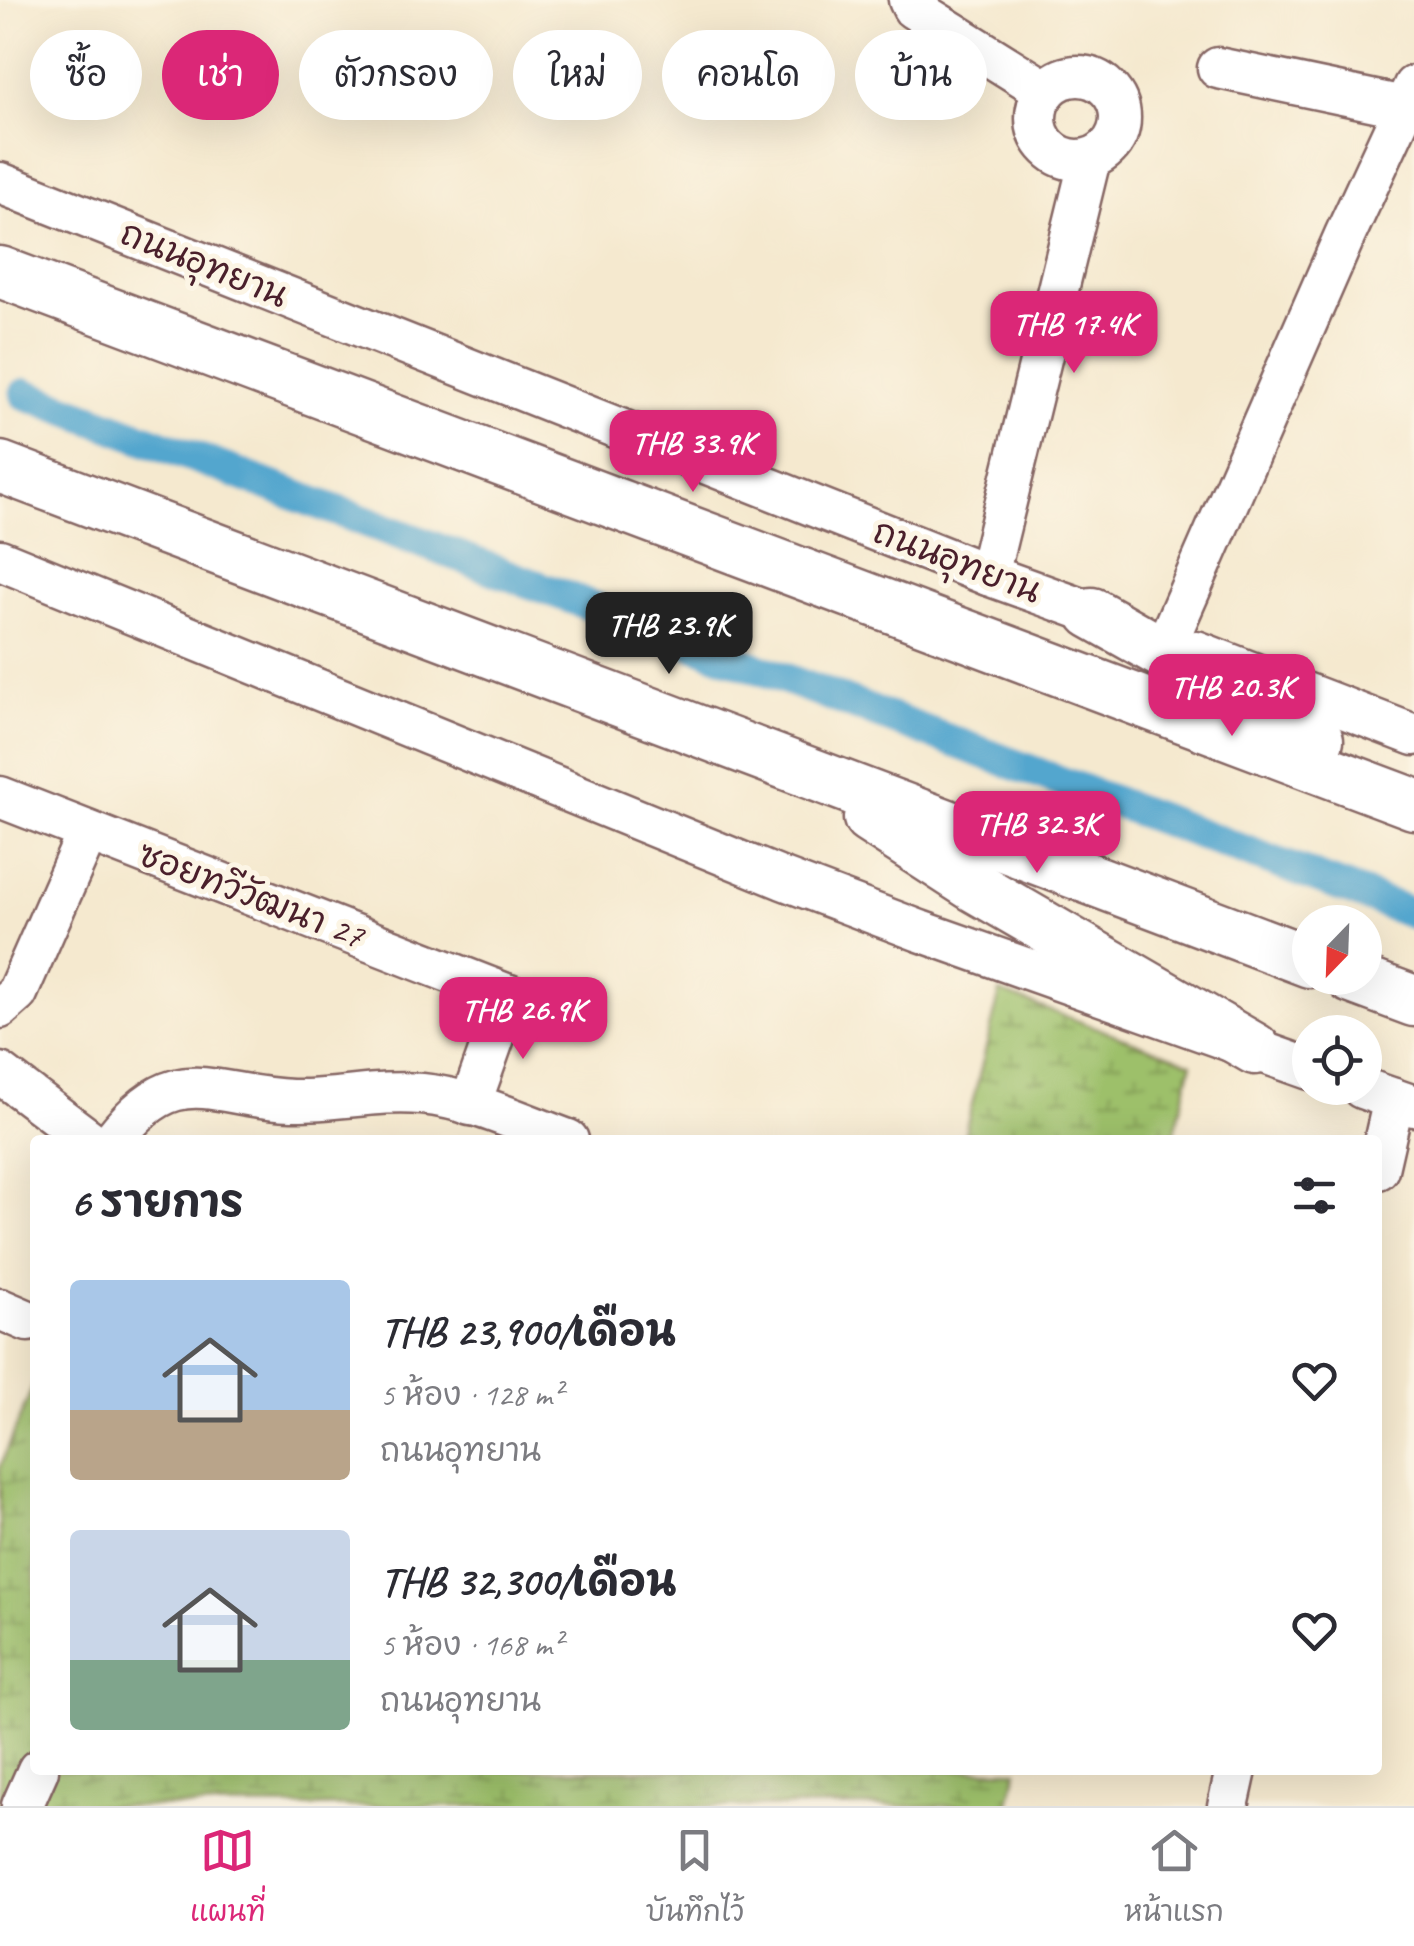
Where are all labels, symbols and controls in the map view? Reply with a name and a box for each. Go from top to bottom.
chip: ซื้อ [30,30,142,120]
chip: เช่า [162,30,279,120]
chip: ตัวกรอง [299,30,493,120]
chip: ใหม่ [513,30,642,120]
chip: คอนโด [662,30,835,120]
chip: บ้าน [855,30,987,120]
street label: ถนนอุทยาน [112,210,294,322]
pin: THB 17.4K [960,291,1188,376]
text: THB 17.4K [1012,303,1136,344]
pin: THB 33.9K [579,410,807,495]
text: THB 33.9K [632,422,754,463]
street label: ถนนอุทยาน [865,508,1047,617]
pin: THB 23.9K [555,592,783,677]
text: THB 23.9K [608,604,730,645]
pin: THB 20.3K [1118,654,1346,739]
text: THB 20.3K [1170,666,1294,707]
pin: THB 32.3K [923,791,1151,876]
text: THB 32.3K [975,803,1099,844]
street label: ซอยทวีวัฒนา 27 [132,831,372,959]
north arrow [1292,905,1382,995]
map controls [1292,905,1382,1105]
pin: THB 26.9K [409,977,637,1062]
text: THB 26.9K [461,989,585,1030]
button: locate [1292,1015,1382,1105]
icon: filters [1287,1168,1342,1223]
text: 6 รายการ [70,1176,243,1229]
text: THB 23,900/เดือน [380,1305,676,1358]
icon: home [150,1320,270,1440]
icon: heart [1287,1353,1342,1408]
text: 5 ห้อง · 128 m² [380,1374,562,1415]
text: ถนนอุทยาน [380,1430,541,1471]
text: THB 32,300/เดือน [380,1555,676,1608]
icon: home [150,1570,270,1690]
icon: heart [1287,1603,1342,1658]
text: 5 ห้อง · 168 m² [380,1624,562,1665]
text: ถนนอุทยาน [380,1680,541,1721]
tab: แผนที่ [190,1823,266,1932]
tab: บันทึกไว้ [646,1823,744,1932]
tab: หน้าแรก [1124,1823,1224,1932]

